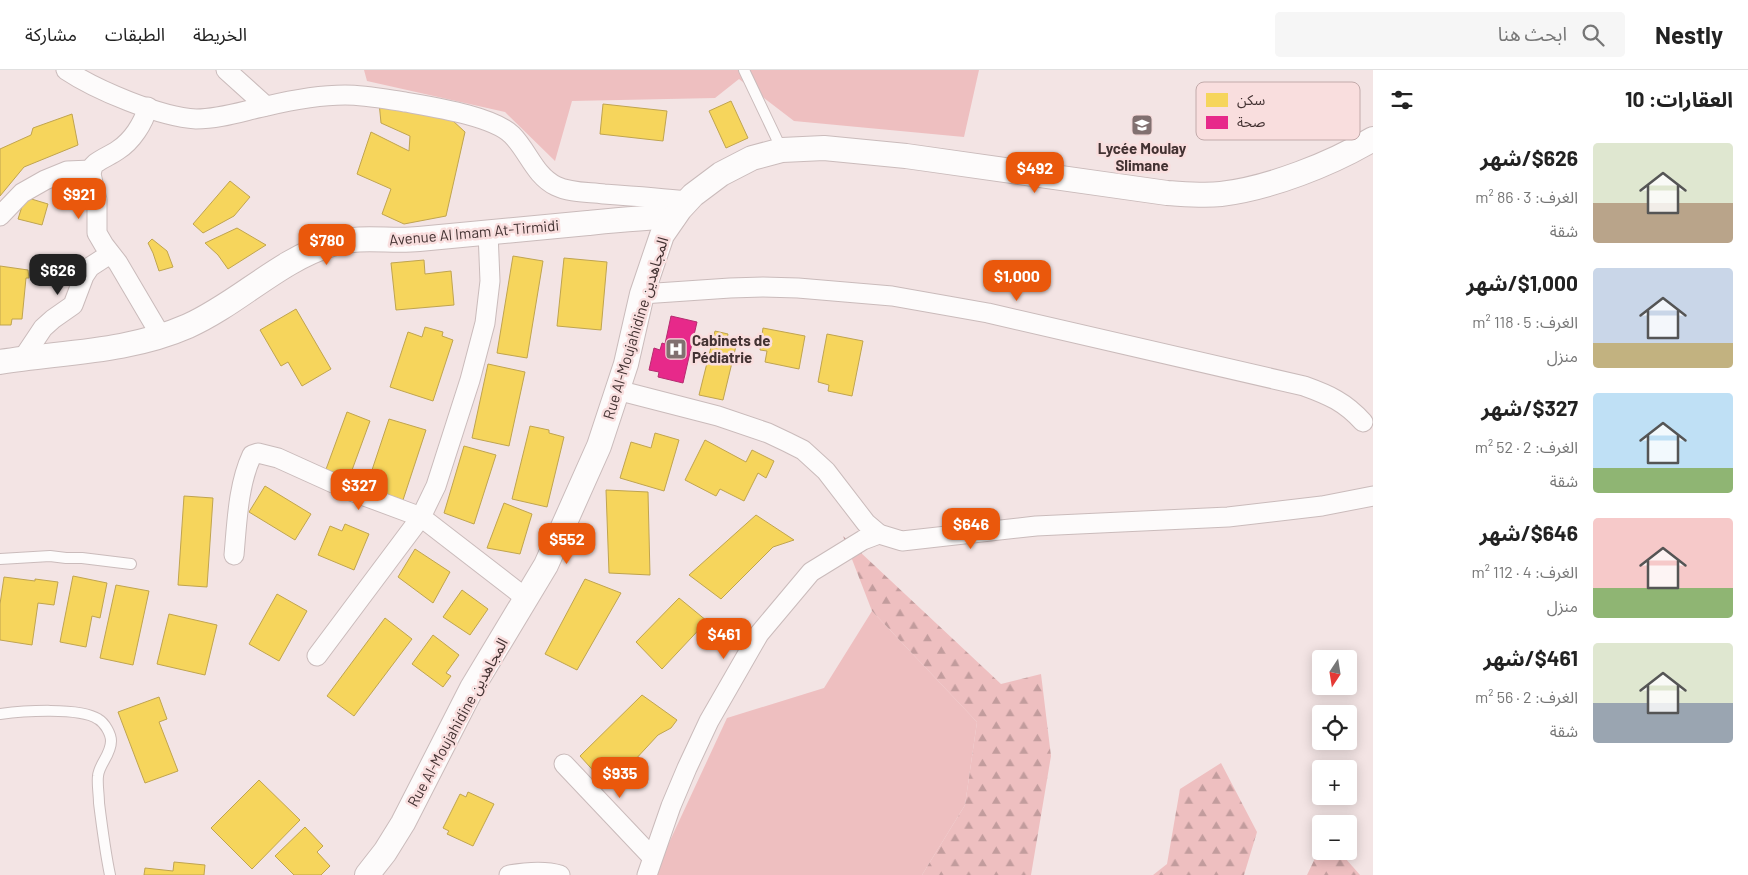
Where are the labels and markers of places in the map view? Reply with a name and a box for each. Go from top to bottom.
school or university icon: Lycée Moulay Slimane [1130,113,1154,137]
place label: Lycée Moulay Slimane [1098,139,1187,174]
pin: $492 [1005,152,1065,194]
pin: $921 [49,178,109,220]
pin: $780 [297,224,357,266]
pin: $626 [28,254,88,296]
pin: $1,000 [976,260,1058,302]
place label: Cabinets de Pédiatrie [692,331,770,366]
hospital icon: Cabinets de Pédiatrie [664,337,688,361]
pin: $327 [329,468,389,511]
pin: $646 [941,508,1001,550]
pin: $552 [537,522,597,565]
pin: $461 [694,618,754,660]
pin: $935 [590,756,650,799]

